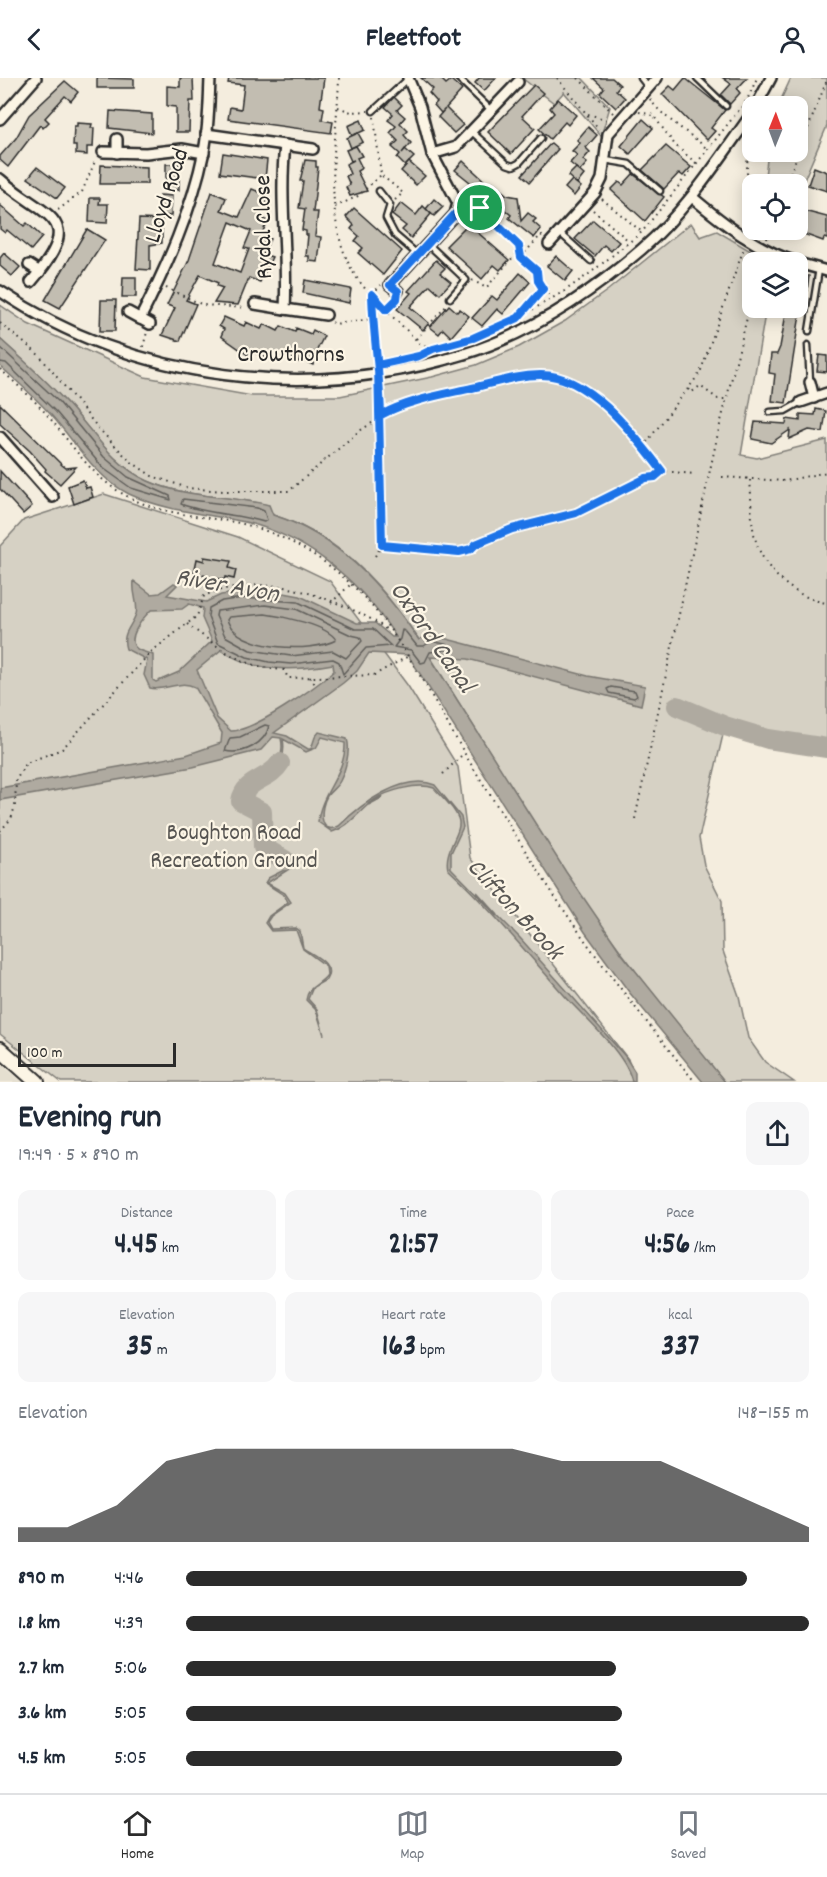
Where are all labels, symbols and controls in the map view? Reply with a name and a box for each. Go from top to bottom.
text: Fleetfoot [366,20,461,59]
icon: back [18,23,51,56]
icon: person [776,23,809,56]
north arrow [742,96,808,162]
map controls [742,96,808,318]
street label: Lloyd Road [137,144,199,248]
button: locate [742,174,808,240]
street label: Rydal Close [247,175,283,279]
pin [454,182,505,233]
icon: arrive [463,191,496,224]
button: layers [742,252,808,318]
street label: Crowthorns [237,339,345,373]
water label: River Avon [173,560,282,614]
water label: Oxford Canal [379,575,484,703]
park label: Boughton Road Recreation Ground [150,817,318,879]
water label: Clifton Brook [457,851,573,971]
scale bar [18,1040,176,1067]
text: 100 m [27,1042,63,1065]
text: Evening run [18,1096,162,1143]
button: share [746,1102,809,1165]
text: 19:49 · 5 × 890 m [18,1142,139,1170]
text: Distance [121,1202,173,1225]
text: Time [400,1202,427,1225]
text: Pace [666,1202,694,1225]
text: 4.45 [114,1225,158,1268]
text: 21:57 [388,1225,439,1268]
text: 4:56 [644,1225,690,1268]
text: km [158,1237,179,1260]
text: /km [690,1237,716,1260]
text: Elevation [119,1304,175,1327]
text: Heart rate [381,1304,446,1327]
text: kcal [668,1304,692,1327]
text: 35 [126,1327,153,1370]
text: 163 [382,1327,416,1370]
text: 337 [661,1327,699,1370]
text: m [153,1339,168,1362]
text: bpm [416,1339,445,1362]
text: Elevation [18,1400,88,1428]
text: 148–155 m [737,1400,809,1428]
text: 890 m [18,1565,64,1593]
text: 4:46 [114,1565,144,1593]
text: 1.8 km [18,1610,60,1638]
text: 4:39 [114,1610,144,1638]
text: 2.7 km [18,1655,64,1683]
text: 5:06 [114,1655,147,1683]
text: 3.6 km [18,1700,67,1728]
text: 5:05 [114,1700,147,1728]
text: 4.5 km [18,1745,65,1773]
text: 5:05 [114,1745,147,1773]
tab: Home [121,1807,154,1866]
tab: Map [396,1807,429,1866]
tab: Saved [670,1807,706,1866]

